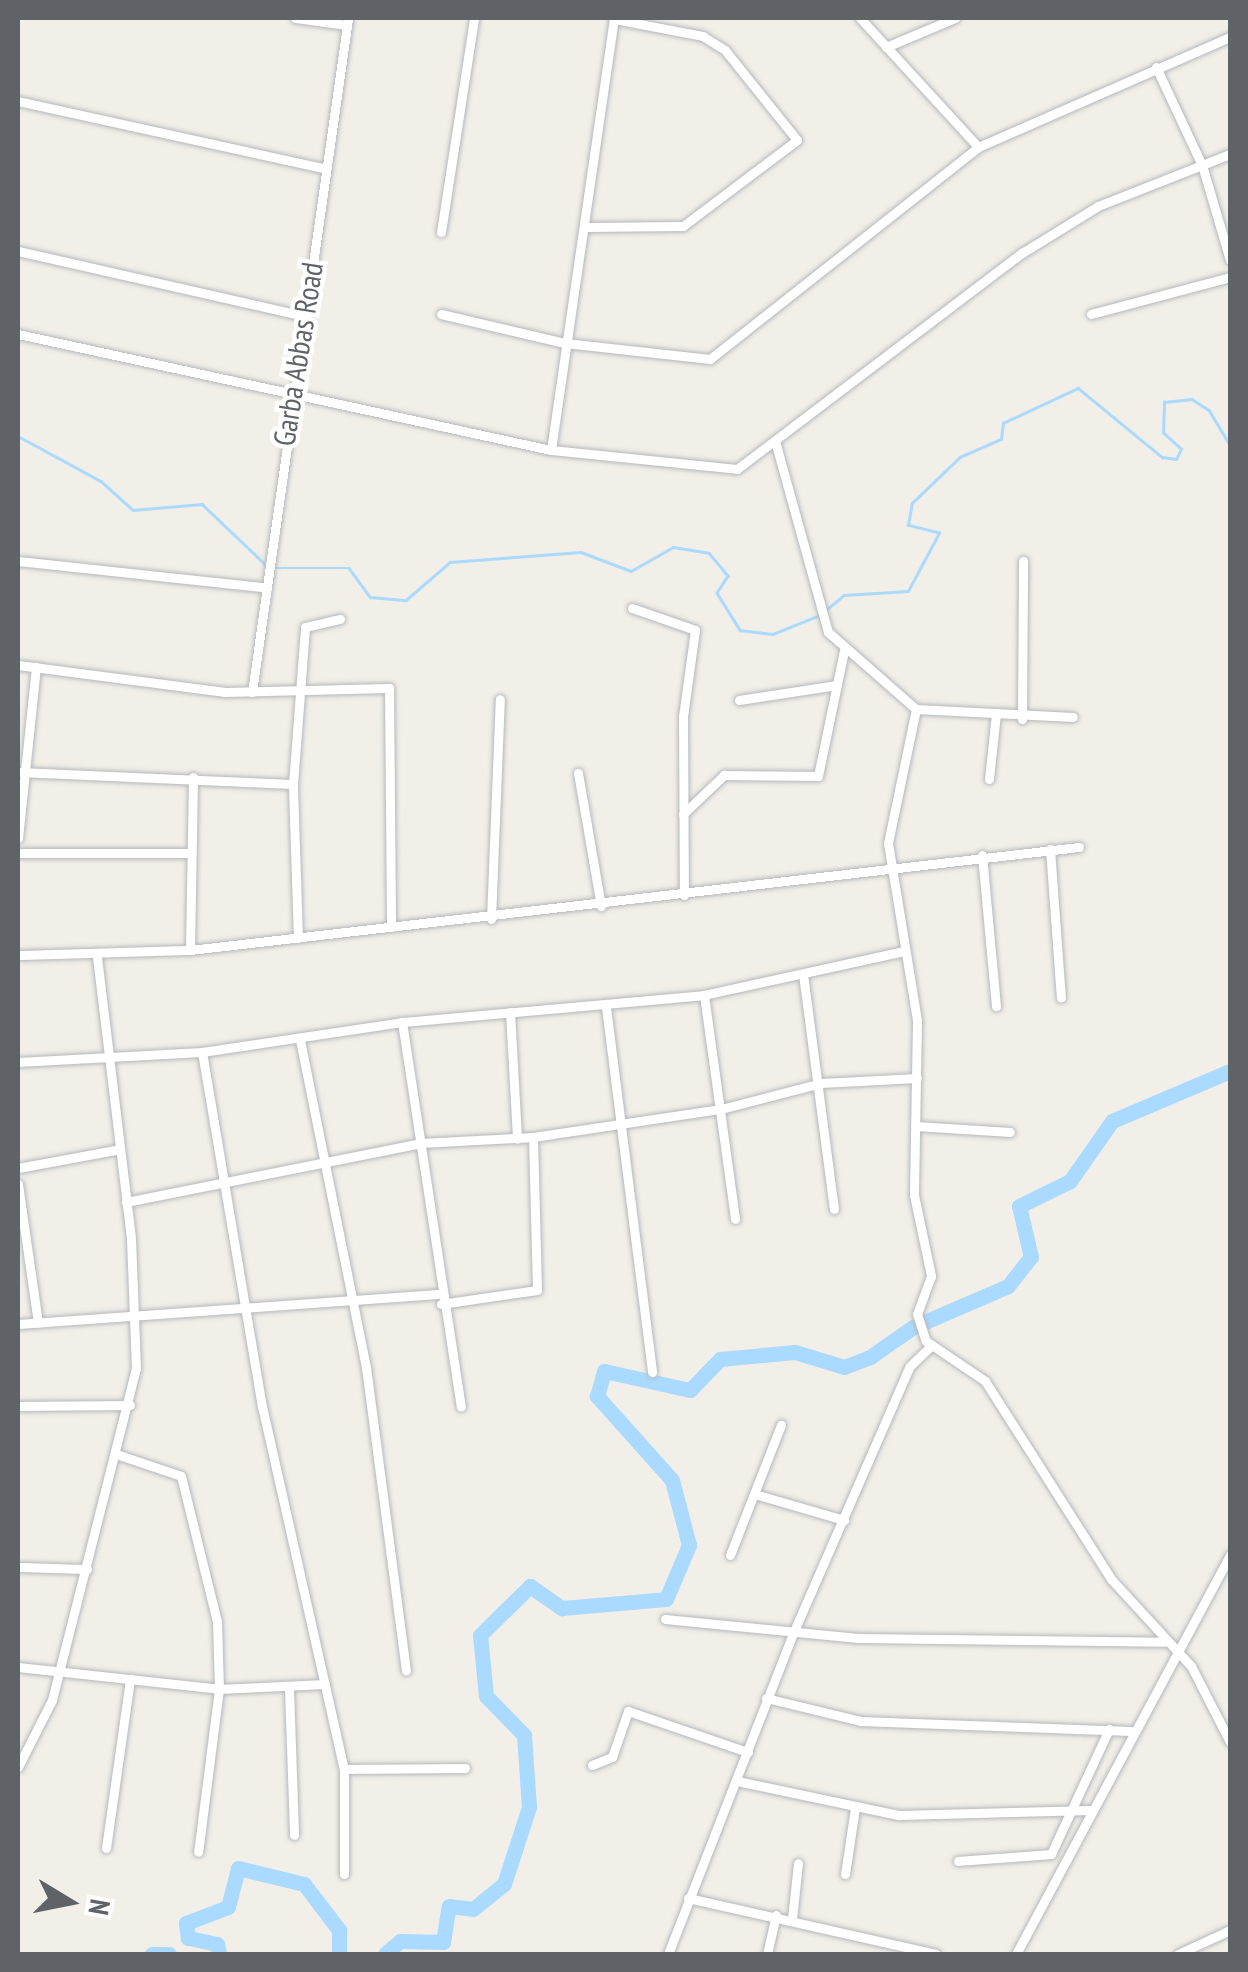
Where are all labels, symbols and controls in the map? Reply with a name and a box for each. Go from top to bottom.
street label: Garba Abbas Road [266,259,330,449]
north arrow [20,1852,120,1952]
text: N [81,1897,120,1918]

